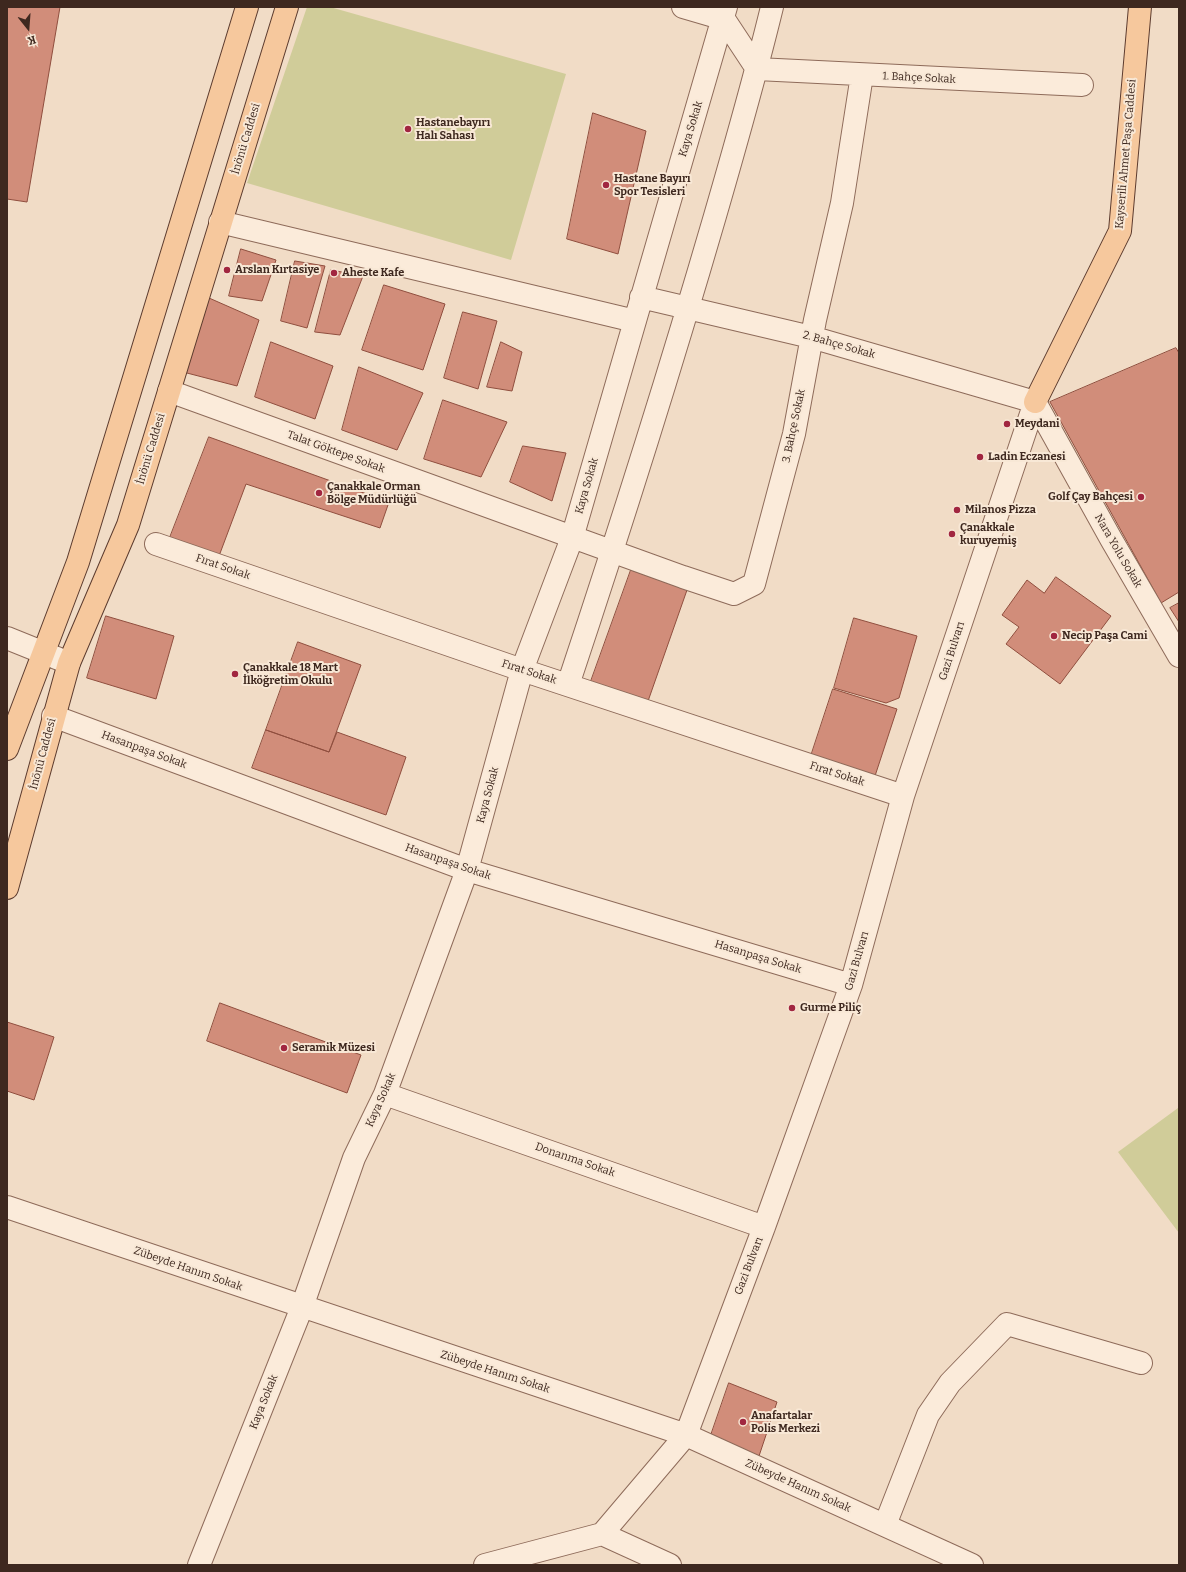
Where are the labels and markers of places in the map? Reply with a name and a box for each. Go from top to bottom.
place label: Hastanebayırı Halı Sahası [416,116,490,142]
marker: Hastanebayırı Halı Sahası [403,124,413,134]
place label: Hastane Bayırı Spor Tesisleri [614,172,691,198]
marker: Hastane Bayırı Spor Tesisleri [601,180,611,190]
place label: Arslan Kırtasiye [235,263,319,277]
marker: Arslan Kırtasiye [222,265,232,275]
place label: Aheste Kafe [342,266,404,280]
marker: Aheste Kafe [329,268,339,278]
place label: Meydani [1015,417,1060,431]
marker: Meydani [1002,419,1012,429]
place label: Ladin Eczanesi [988,450,1065,464]
marker: Ladin Eczanesi [975,452,985,462]
place label: Çanakkale Orman Bölge Müdürlüğü [327,480,420,506]
marker: Çanakkale Orman Bölge Müdürlüğü [314,488,324,498]
place label: Golf Çay Bahçesi [1048,490,1133,504]
marker: Golf Çay Bahçesi [1136,492,1146,502]
place label: Milanos Pizza [965,503,1036,517]
marker: Milanos Pizza [952,505,962,515]
place label: Çanakkale kuruyemiş [960,521,1017,547]
marker: Çanakkale kuruyemiş [947,529,957,539]
place label: Necip Paşa Cami [1062,629,1147,643]
marker: Necip Paşa Cami [1049,631,1059,641]
place label: Çanakkale 18 Mart İlköğretim Okulu [243,661,338,687]
marker: Çanakkale 18 Mart İlköğretim Okulu [230,669,240,679]
place label: Gurme Piliç [800,1001,861,1015]
marker: Gurme Piliç [787,1003,797,1013]
place label: Seramik Müzesi [292,1041,375,1055]
marker: Seramik Müzesi [279,1043,289,1053]
place label: Anafartalar Polis Merkezi [751,1409,820,1435]
marker: Anafartalar Polis Merkezi [738,1417,748,1427]

